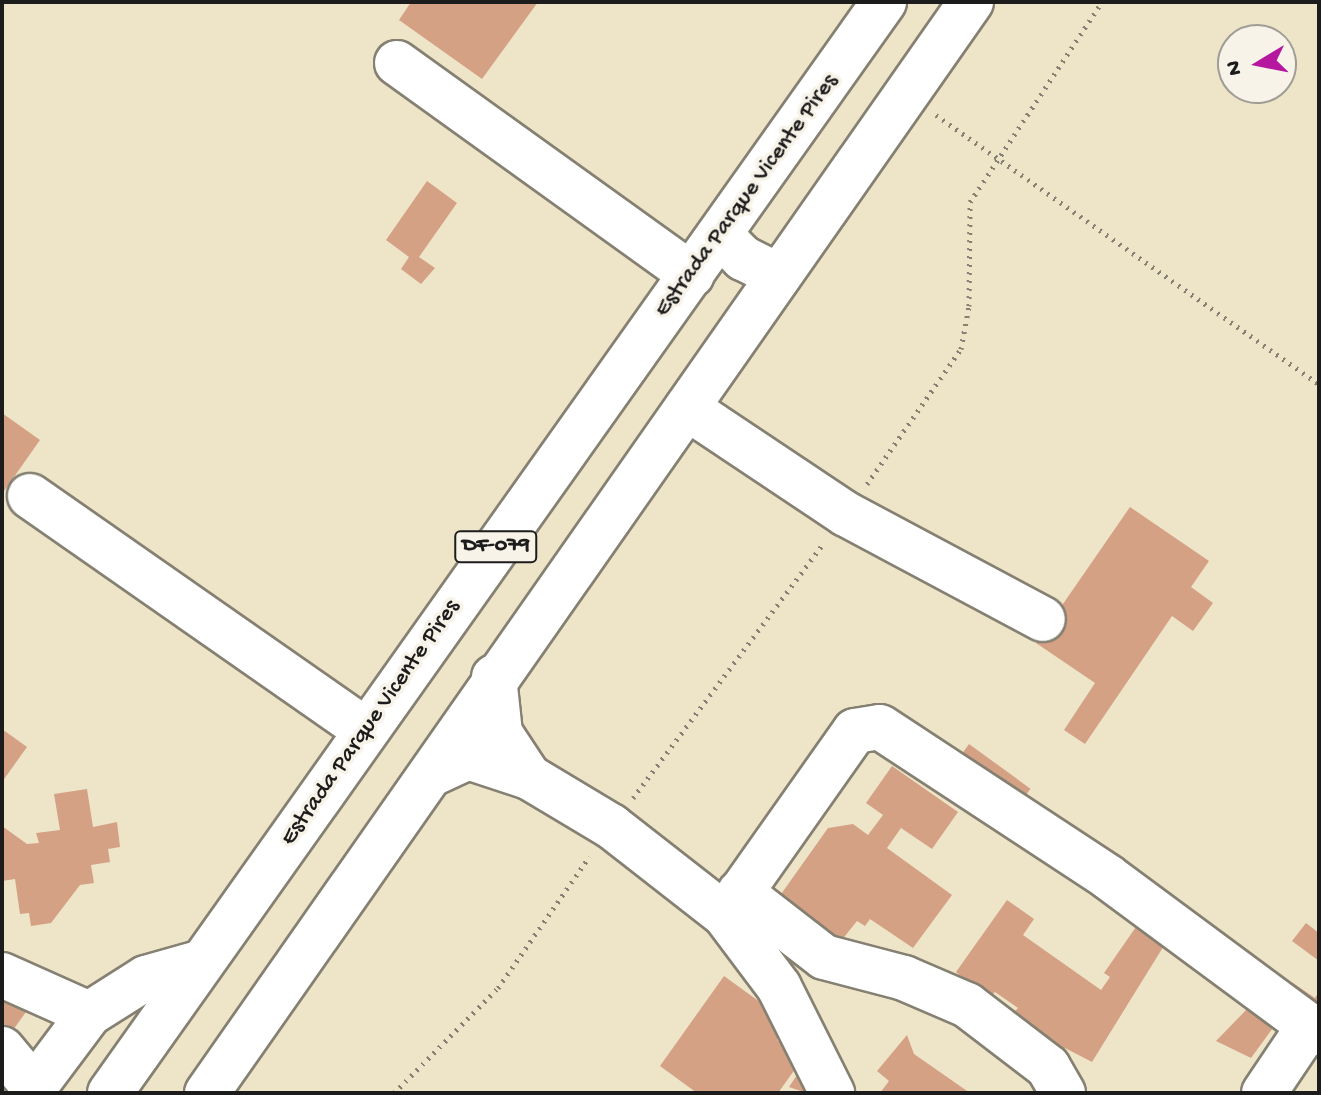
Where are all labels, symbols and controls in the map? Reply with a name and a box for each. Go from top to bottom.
north arrow [1217,24,1297,104]
text: N [1221,58,1249,77]
street label: Estrada Parque Vicente Pires [649,69,845,323]
road number: DF-079 [454,529,538,565]
street label: Estrada Parque Vicente Pires [275,594,467,852]

